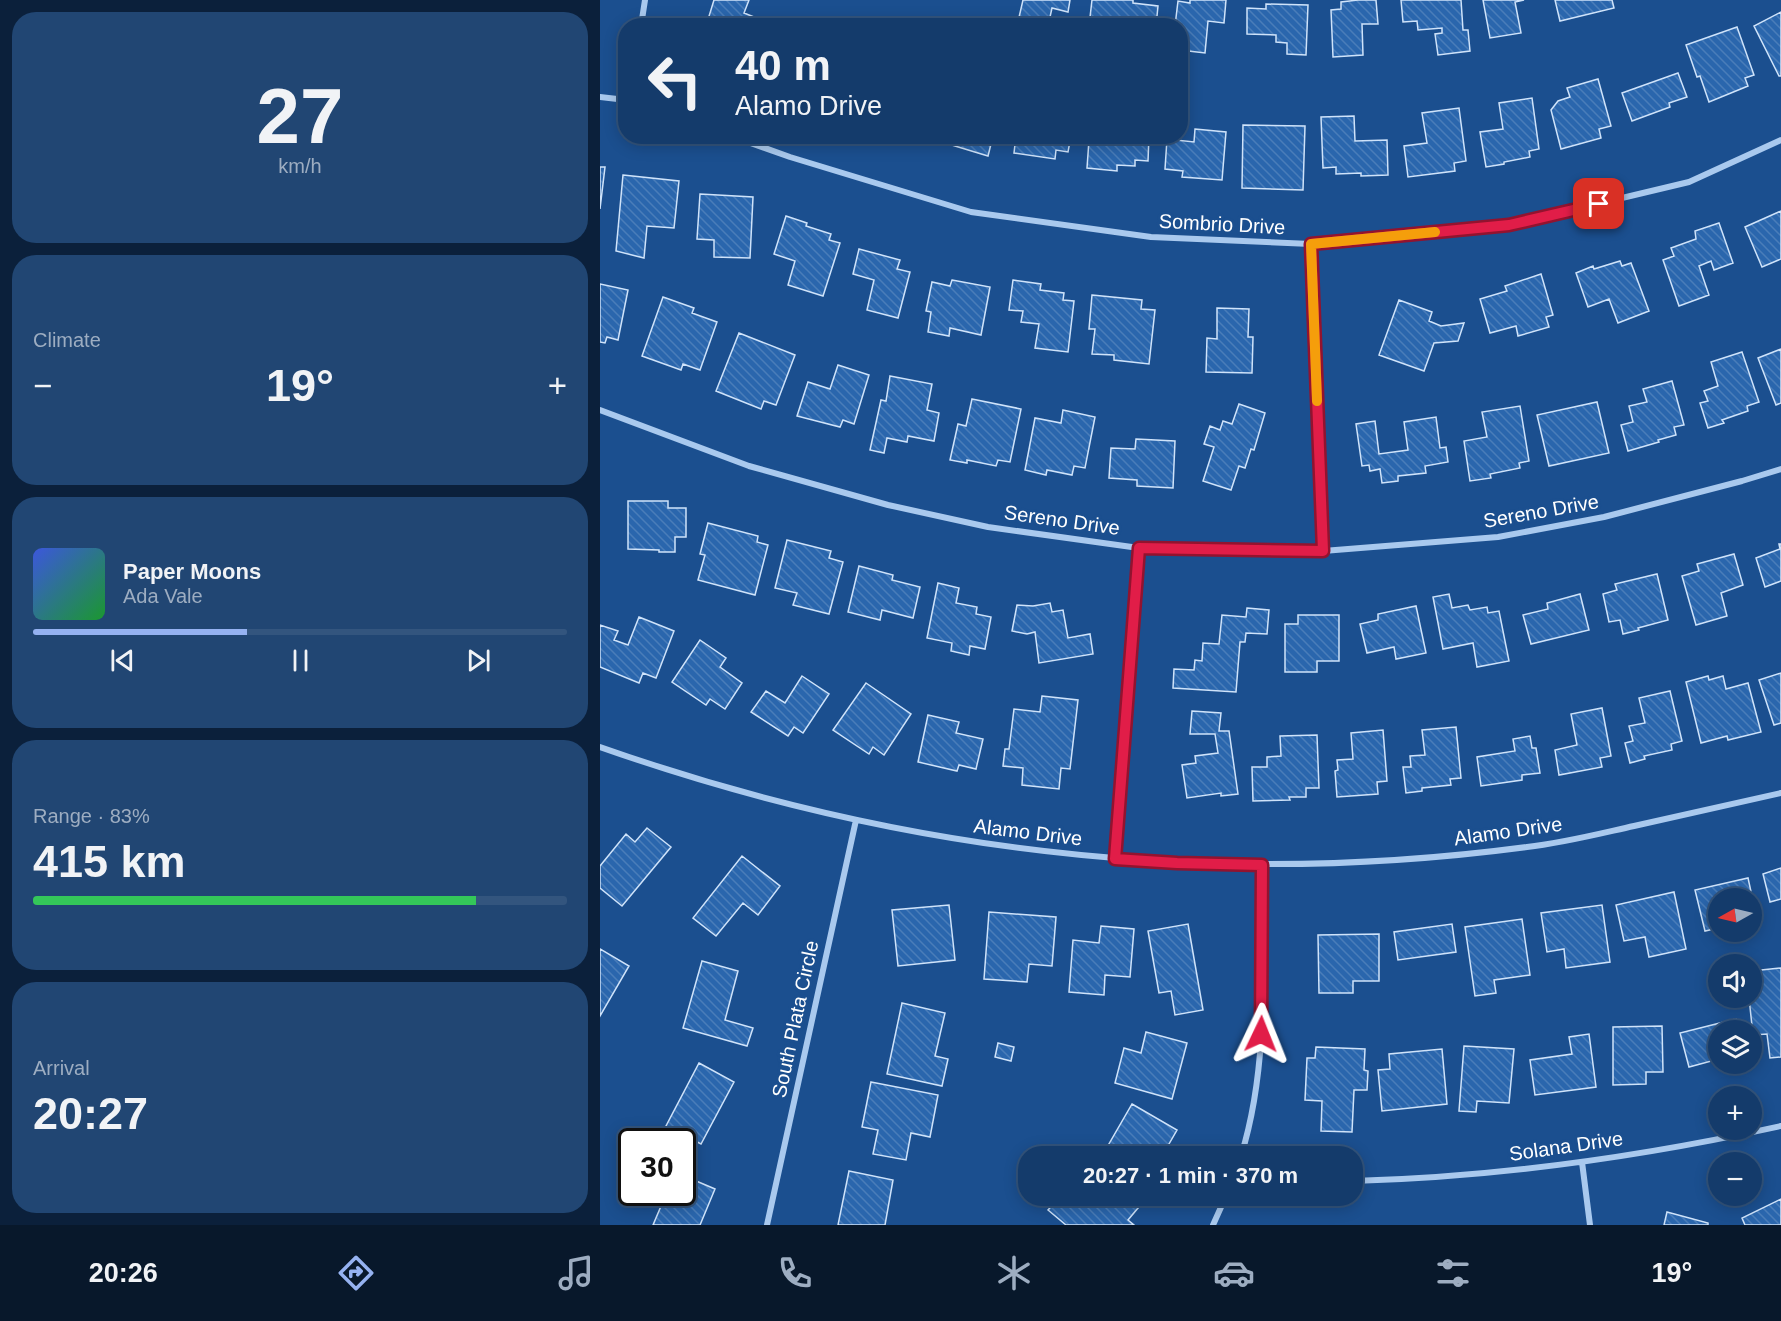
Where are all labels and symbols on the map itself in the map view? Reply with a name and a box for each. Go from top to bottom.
pin [1573,178,1624,229]
street label: Sombrio Drive [1158,210,1286,238]
street label: Sereno Drive [1482,490,1600,532]
street label: Sereno Drive [1003,501,1121,539]
street label: Alamo Drive [1453,813,1563,849]
street label: Alamo Drive [973,814,1083,850]
north arrow [1708,888,1762,942]
street label: South Plata Circle [768,938,822,1100]
position arrow [1229,1002,1293,1066]
street label: Solana Drive [1508,1127,1624,1165]
speed limit sign: 30 [618,1128,696,1206]

